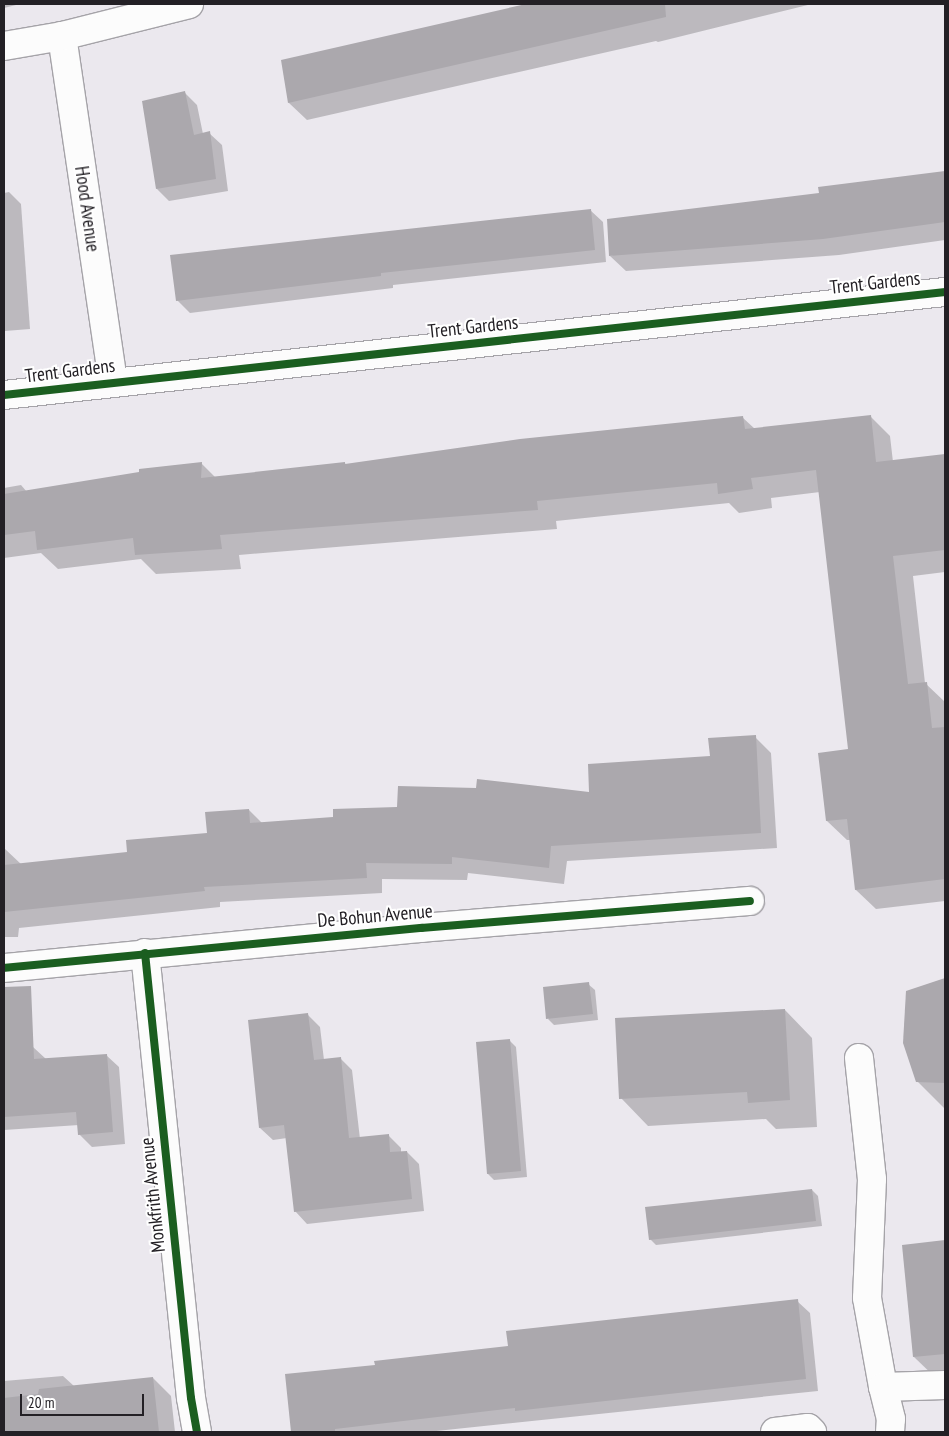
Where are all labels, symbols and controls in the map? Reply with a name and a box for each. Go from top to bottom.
street label: Hood Avenue [70,164,104,254]
street label: Trent Gardens [829,267,921,299]
street label: Trent Gardens [427,311,519,343]
street label: Trent Gardens [24,354,116,388]
street label: De Bohun Avenue [316,900,434,932]
street label: Monkfrith Avenue [136,1136,170,1254]
scale bar [22,1384,146,1416]
text: 20 m [28,1393,54,1412]

